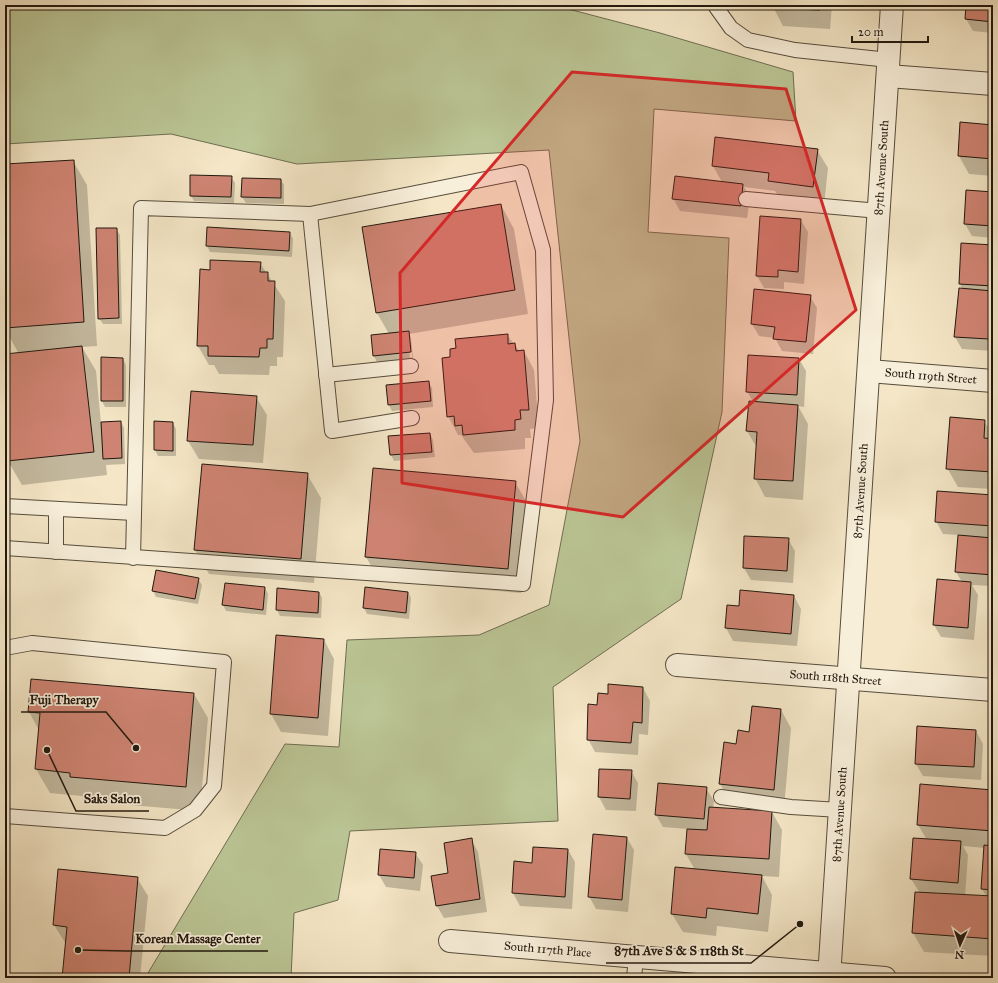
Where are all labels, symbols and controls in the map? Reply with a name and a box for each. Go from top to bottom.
scale bar [852,18,928,44]
text: 20 m [858,25,884,39]
street label: 87th Avenue South [871,119,892,216]
street label: South 119th Street [884,365,978,387]
street label: 87th Avenue South [850,443,871,539]
street label: South 118th Street [789,667,883,688]
callout: Fuji Therapy [21,687,106,712]
text: Fuji Therapy [29,692,100,708]
street label: 87th Avenue South [830,766,850,862]
callout: Saks Salon [76,786,149,811]
text: Saks Salon [84,791,140,807]
north arrow [940,925,980,965]
callout: Korean Massage Center [127,926,268,951]
text: Korean Massage Center [135,931,262,947]
callout: 87th Ave S & S 118th St [606,938,751,963]
street label: South 117th Place [503,939,592,960]
text: 87th Ave S & S 118th St [614,943,744,959]
text: N [954,948,965,961]

